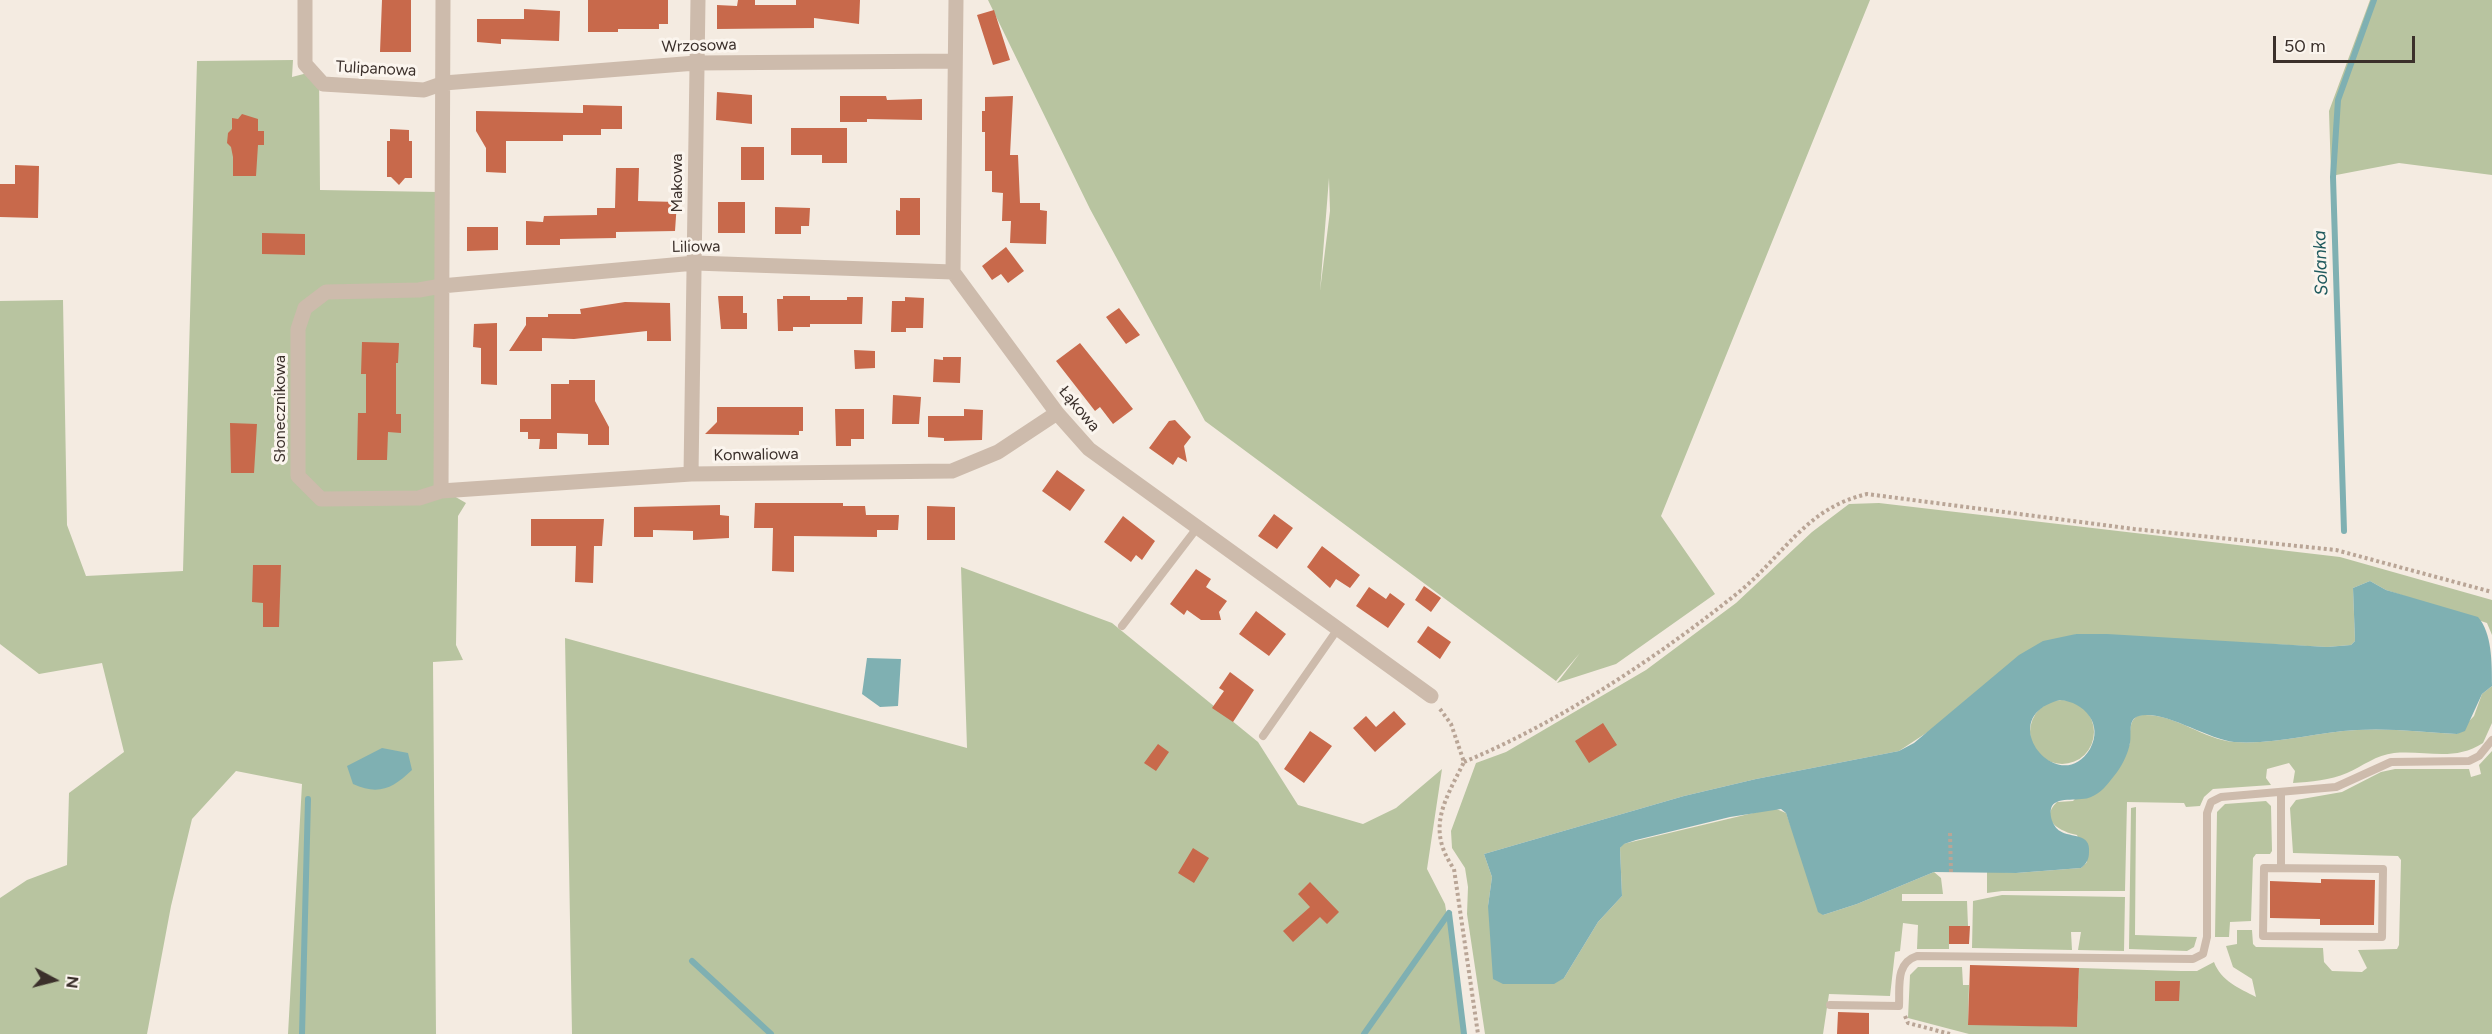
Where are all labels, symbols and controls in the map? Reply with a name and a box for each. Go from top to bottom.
scale bar [2276,24,2418,62]
street label: Wrzosowa [661,35,737,57]
text: 50 m [2284,35,2326,57]
street label: Tulipanowa [335,57,417,81]
street label: Makowa [667,154,687,212]
water label: Solanka [2309,230,2333,296]
street label: Liliowa [671,237,721,257]
street label: Słonecznikowa [270,355,290,463]
street label: Łąkowa [1054,382,1104,436]
street label: Konwaliowa [713,445,799,465]
north arrow [24,950,84,1010]
text: N [62,975,83,990]

